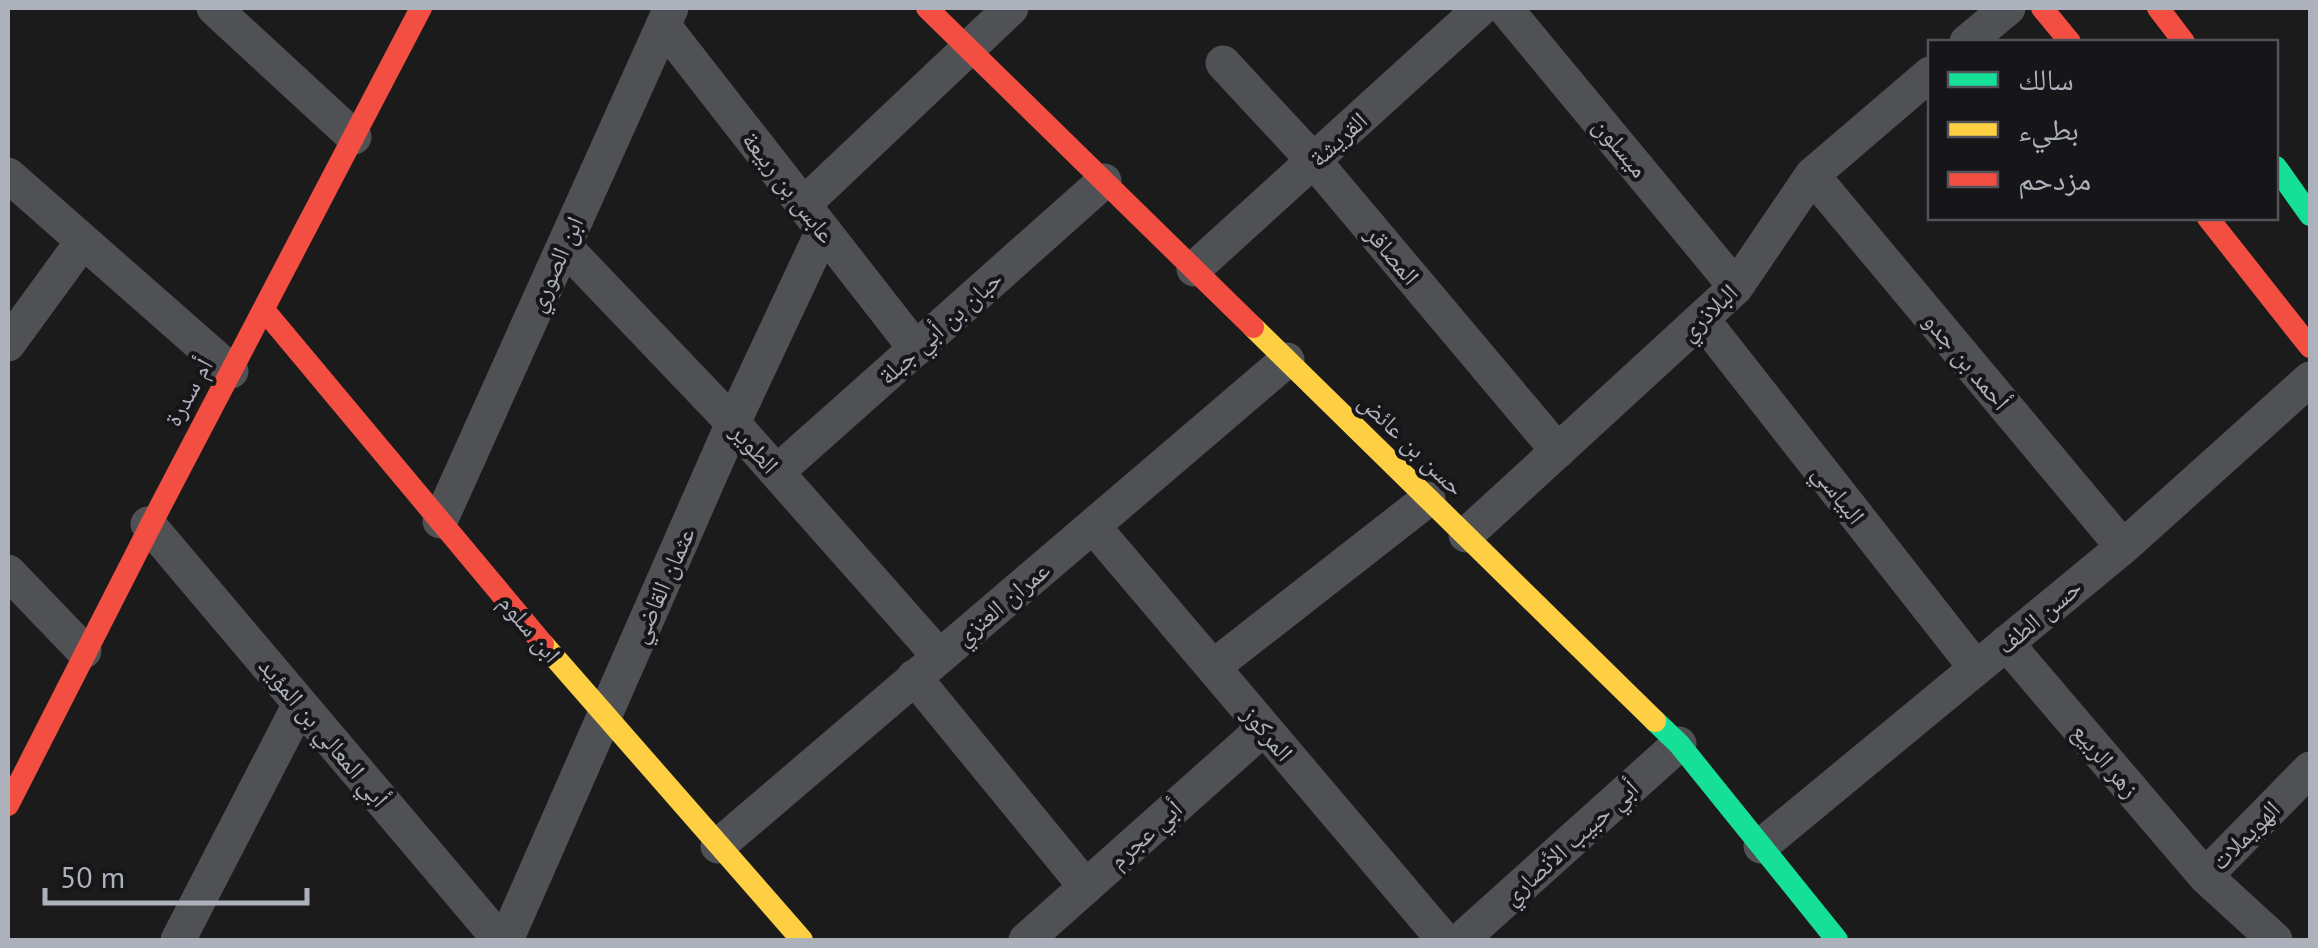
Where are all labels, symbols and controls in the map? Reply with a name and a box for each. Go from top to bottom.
legend [1928,40,2278,220]
text: سالك [2018,59,2074,98]
street label: القريشة [1302,105,1374,173]
text: بطيء [2018,109,2079,154]
street label: ميسلون [1586,110,1656,184]
street label: عابس بن ربيعة [735,125,843,249]
text: مزدحم [2018,159,2091,200]
street label: ابن الصوري [520,211,594,319]
street label: المصاقر [1358,218,1427,291]
street label: حبان بن أبي جبلة [871,263,1012,394]
street label: البلاذري [1672,276,1747,351]
street label: أحمد بن جدو [1917,305,2017,417]
street label: أم سدرة [156,352,221,432]
street label: حسن بن عائض [1352,386,1472,503]
street label: الطوير [723,415,786,480]
street label: البياسي [1802,458,1872,533]
street label: عثمان القاضي [622,522,706,650]
street label: عمران العنزي [948,554,1059,655]
street label: حسن الطف [1990,571,2088,661]
street label: ابن سلوم [491,587,568,670]
street label: أبي المعالي بن المؤيد [249,650,396,816]
street label: المركوز [1235,698,1301,768]
street label: زهر الربيع [2065,716,2147,804]
street label: أبي حبيب الأنصاري [1495,772,1648,915]
street label: أبي عجرم [1101,793,1191,879]
street label: الهويملات [2203,793,2287,877]
scale bar [45,843,308,905]
text: 50 m [60,857,125,896]

